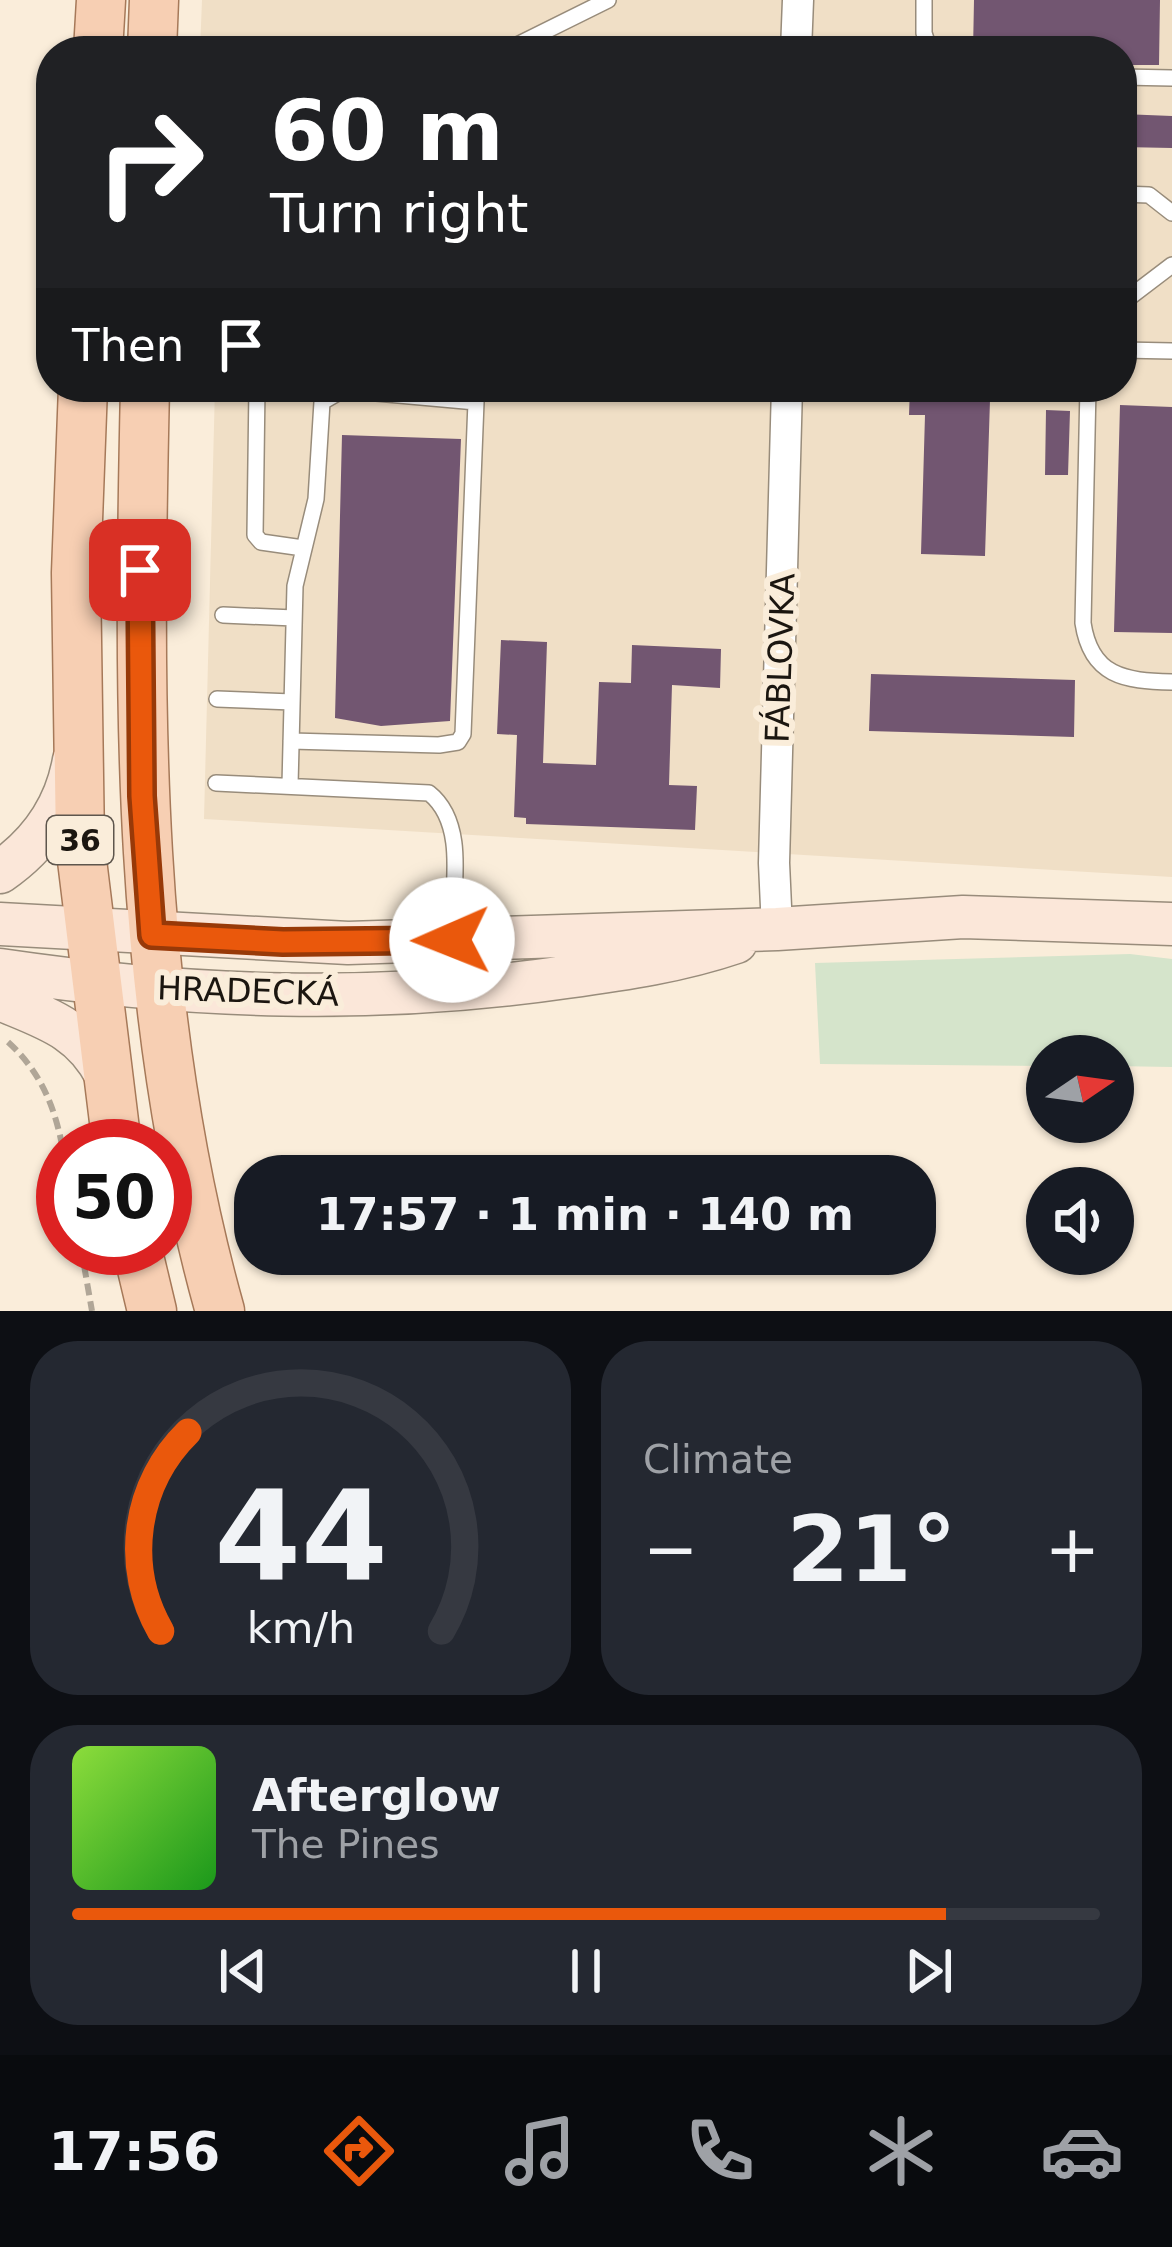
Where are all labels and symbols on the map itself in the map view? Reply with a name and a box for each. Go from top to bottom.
pin [89,519,191,621]
street label: FÁBLOVKA [757,572,802,744]
road number: 36 [47,816,113,864]
position arrow [389,877,515,1003]
street label: HRADECKÁ [156,967,340,1014]
north arrow [1026,1035,1134,1143]
speed limit sign: 50 [36,1119,192,1275]

